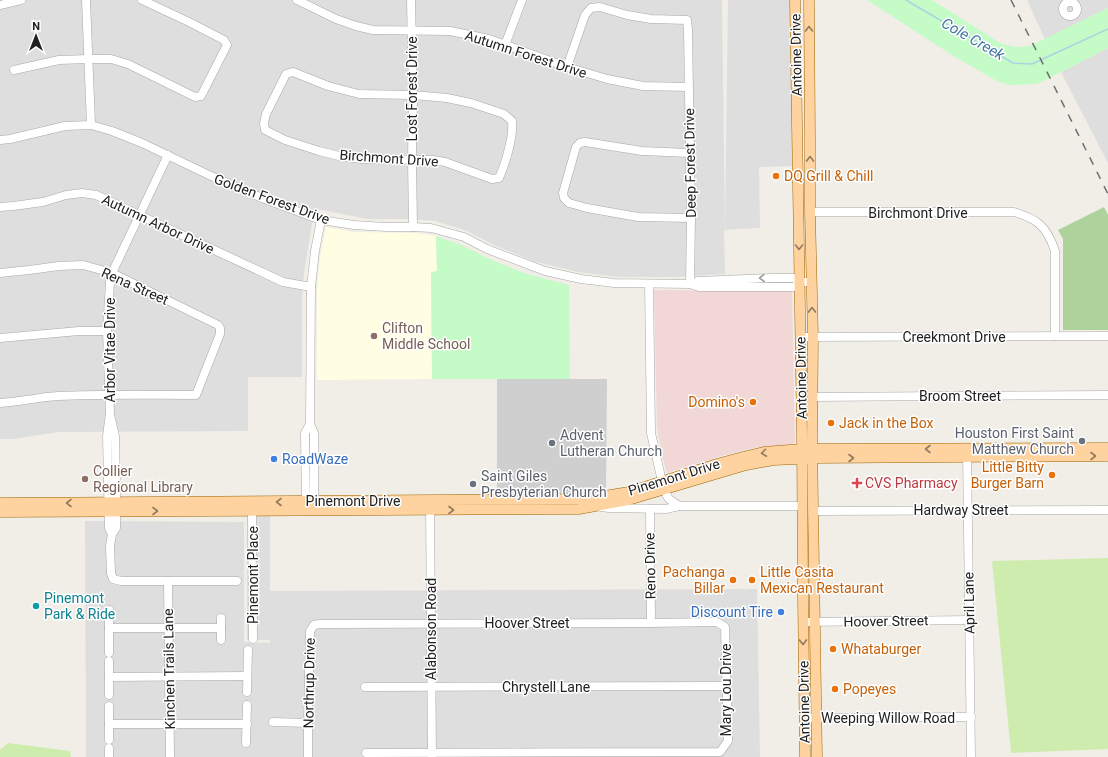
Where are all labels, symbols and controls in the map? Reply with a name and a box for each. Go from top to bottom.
street label: Antoine Drive [787,13,805,97]
water label: Cole Creek [938,14,1008,65]
north arrow [16,16,56,56]
text: N [32,20,40,33]
one-way arrow [805,26,813,32]
street label: Autumn Forest Drive [463,27,589,81]
street label: Lost Forest Drive [404,36,420,142]
street label: Deep Forest Drive [681,108,699,218]
street label: Birchmont Drive [339,147,439,169]
one-way arrow [806,156,814,162]
place label: DQ Grill & Chill [784,168,873,184]
street label: Golden Forest Drive [212,171,332,227]
marker: DQ Grill & Chill [771,171,781,181]
street label: Autumn Arbor Drive [99,191,217,257]
street label: Birchmont Drive [868,205,968,221]
one-way arrow [795,244,803,250]
street label: Rena Street [99,264,171,308]
one-way arrow [759,274,765,282]
street label: Arbor Vitae Drive [102,298,118,402]
one-way arrow [808,307,816,313]
place label: Clifton Middle School [382,320,470,352]
street label: Creekmont Drive [902,329,1006,345]
marker: Clifton Middle School [369,331,379,341]
street label: Antoine Drive [792,336,810,420]
street label: Broom Street [919,388,1001,404]
place label: Domino's [688,394,745,410]
marker: Domino's [748,397,758,407]
place label: Jack in the Box [839,415,934,431]
marker: Jack in the Box [826,418,836,428]
place label: Houston First Saint Matthew Church [955,425,1074,457]
place label: Advent Lutheran Church [560,427,662,459]
marker: Houston First Saint Matthew Church [1077,436,1087,446]
marker: Advent Lutheran Church [547,438,557,448]
one-way arrow [925,445,931,453]
one-way arrow [761,448,767,457]
place label: RoadWaze [282,451,348,467]
one-way arrow [1090,452,1096,460]
marker: RoadWaze [269,454,279,464]
one-way arrow [848,454,854,462]
street label: Pinemont Drive [626,455,722,499]
place label: Little Bitty Burger Barn [971,459,1044,491]
place label: Collier Regional Library [93,463,193,495]
place label: Saint Giles Presbyterian Church [481,468,607,500]
marker: Little Bitty Burger Barn [1047,470,1057,480]
marker: Collier Regional Library [80,474,90,484]
place label: CVS Pharmacy [865,475,958,491]
marker: CVS Pharmacy [852,478,862,488]
marker: Saint Giles Presbyterian Church [468,479,478,489]
street label: Pinemont Drive [306,493,400,509]
one-way arrow [276,497,282,506]
one-way arrow [66,499,72,507]
street label: Hardway Street [913,502,1009,518]
one-way arrow [448,506,454,514]
one-way arrow [152,507,158,515]
street label: Pinemont Place [245,526,261,624]
street label: Reno Drive [641,533,659,599]
place label: Pachanga Billar [663,564,725,596]
place label: Little Casita Mexican Restaurant [760,564,884,596]
street label: April Lane [960,572,978,634]
marker: Pachanga Billar [728,575,738,585]
marker: Little Casita Mexican Restaurant [747,575,757,585]
street label: Alabonson Road [423,578,439,680]
place label: Pinemont Park & Ride [44,590,115,622]
marker: Pinemont Park & Ride [31,601,41,611]
place label: Discount Tire [691,604,773,620]
marker: Discount Tire [776,607,786,617]
street label: Kinchen Trails Lane [160,608,178,730]
street label: Hoover Street [843,612,929,630]
street label: Hoover Street [484,615,570,631]
street label: Northrup Drive [300,638,318,728]
one-way arrow [799,639,808,645]
place label: Whataburger [841,641,921,657]
street label: Mary Lou Drive [718,644,734,736]
marker: Whataburger [828,644,838,654]
street label: Antoine Drive [795,660,813,744]
street label: Chrystell Lane [502,679,590,695]
place label: Popeyes [843,681,896,697]
marker: Popeyes [830,684,840,694]
street label: Weeping Willow Road [821,710,955,726]

